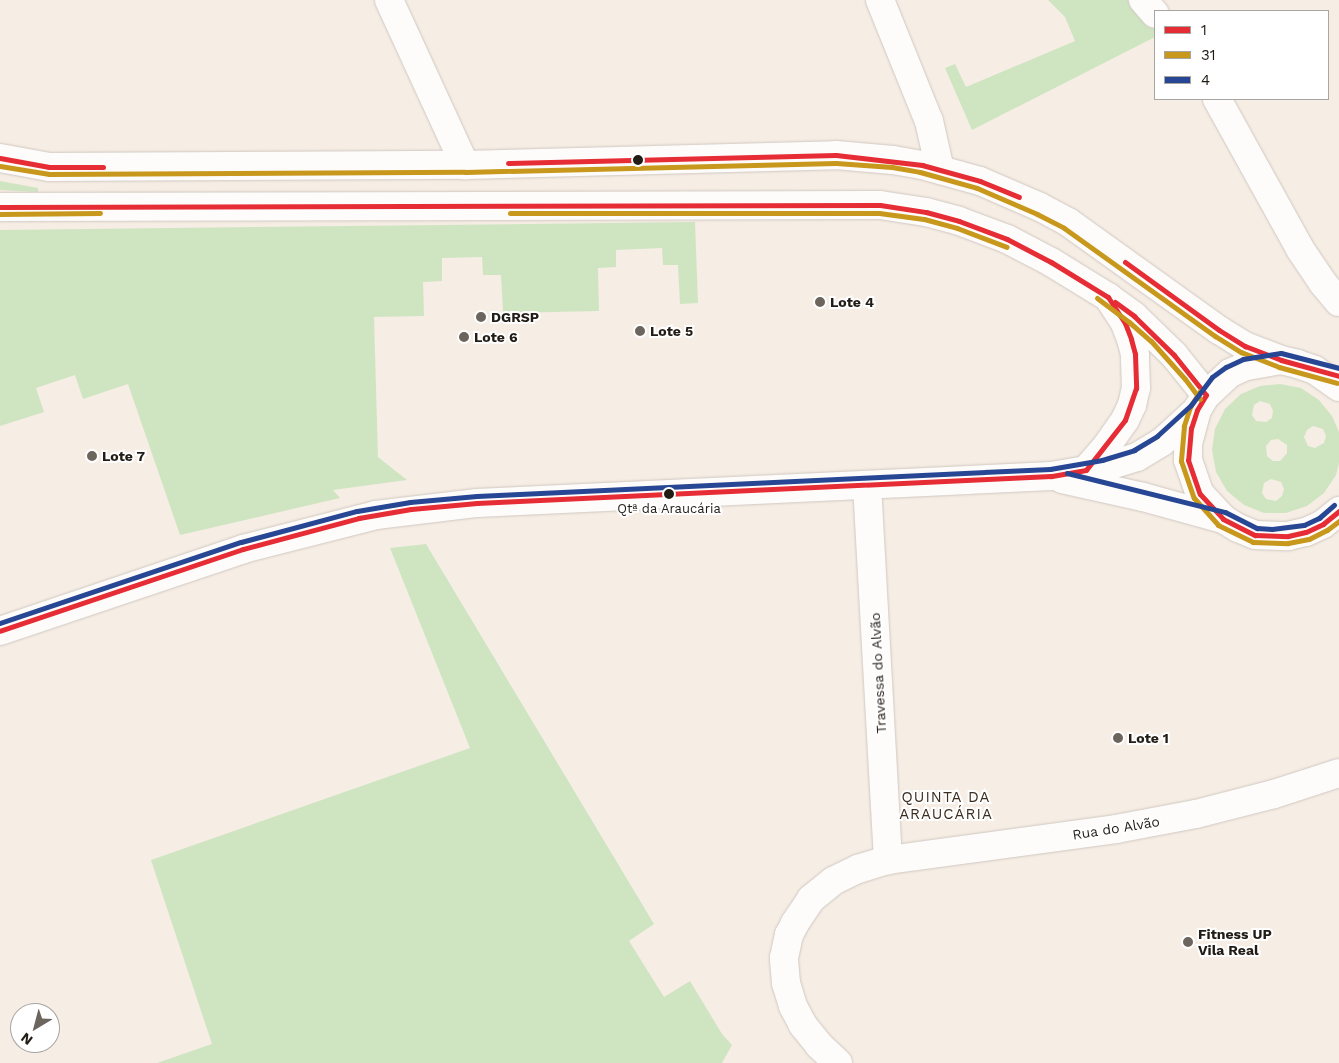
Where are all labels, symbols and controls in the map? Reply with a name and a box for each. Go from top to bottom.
legend [1154,10,1329,100]
text: 1 [1201,21,1207,39]
text: 31 [1201,46,1216,64]
text: 4 [1201,71,1210,89]
unlabelled marker [633,155,643,165]
place label: Lote 4 [830,294,874,310]
marker: Lote 4 [814,296,826,308]
place label: DGRSP [491,309,539,325]
marker: DGRSP [475,311,487,323]
place label: Lote 5 [650,323,693,339]
marker: Lote 5 [634,325,646,337]
place label: Lote 6 [474,329,518,345]
marker: Lote 6 [458,331,470,343]
place label: Lote 7 [102,448,145,464]
marker: Lote 7 [86,450,98,462]
marker: Qtª da Araucária [664,489,674,499]
place label: Qtª da Araucária [617,501,721,517]
street label: Travessa do Alvão [866,612,890,734]
place label: Lote 1 [1128,730,1169,746]
marker: Lote 1 [1112,732,1124,744]
district label: QUINTA DA ARAUCÁRIA [898,788,994,823]
street label: Rua do Alvão [1071,813,1161,843]
place label: Fitness UP Vila Real [1198,926,1272,959]
marker: Fitness UP Vila Real [1182,936,1194,948]
north arrow [10,1003,60,1053]
text: N [18,1030,36,1049]

